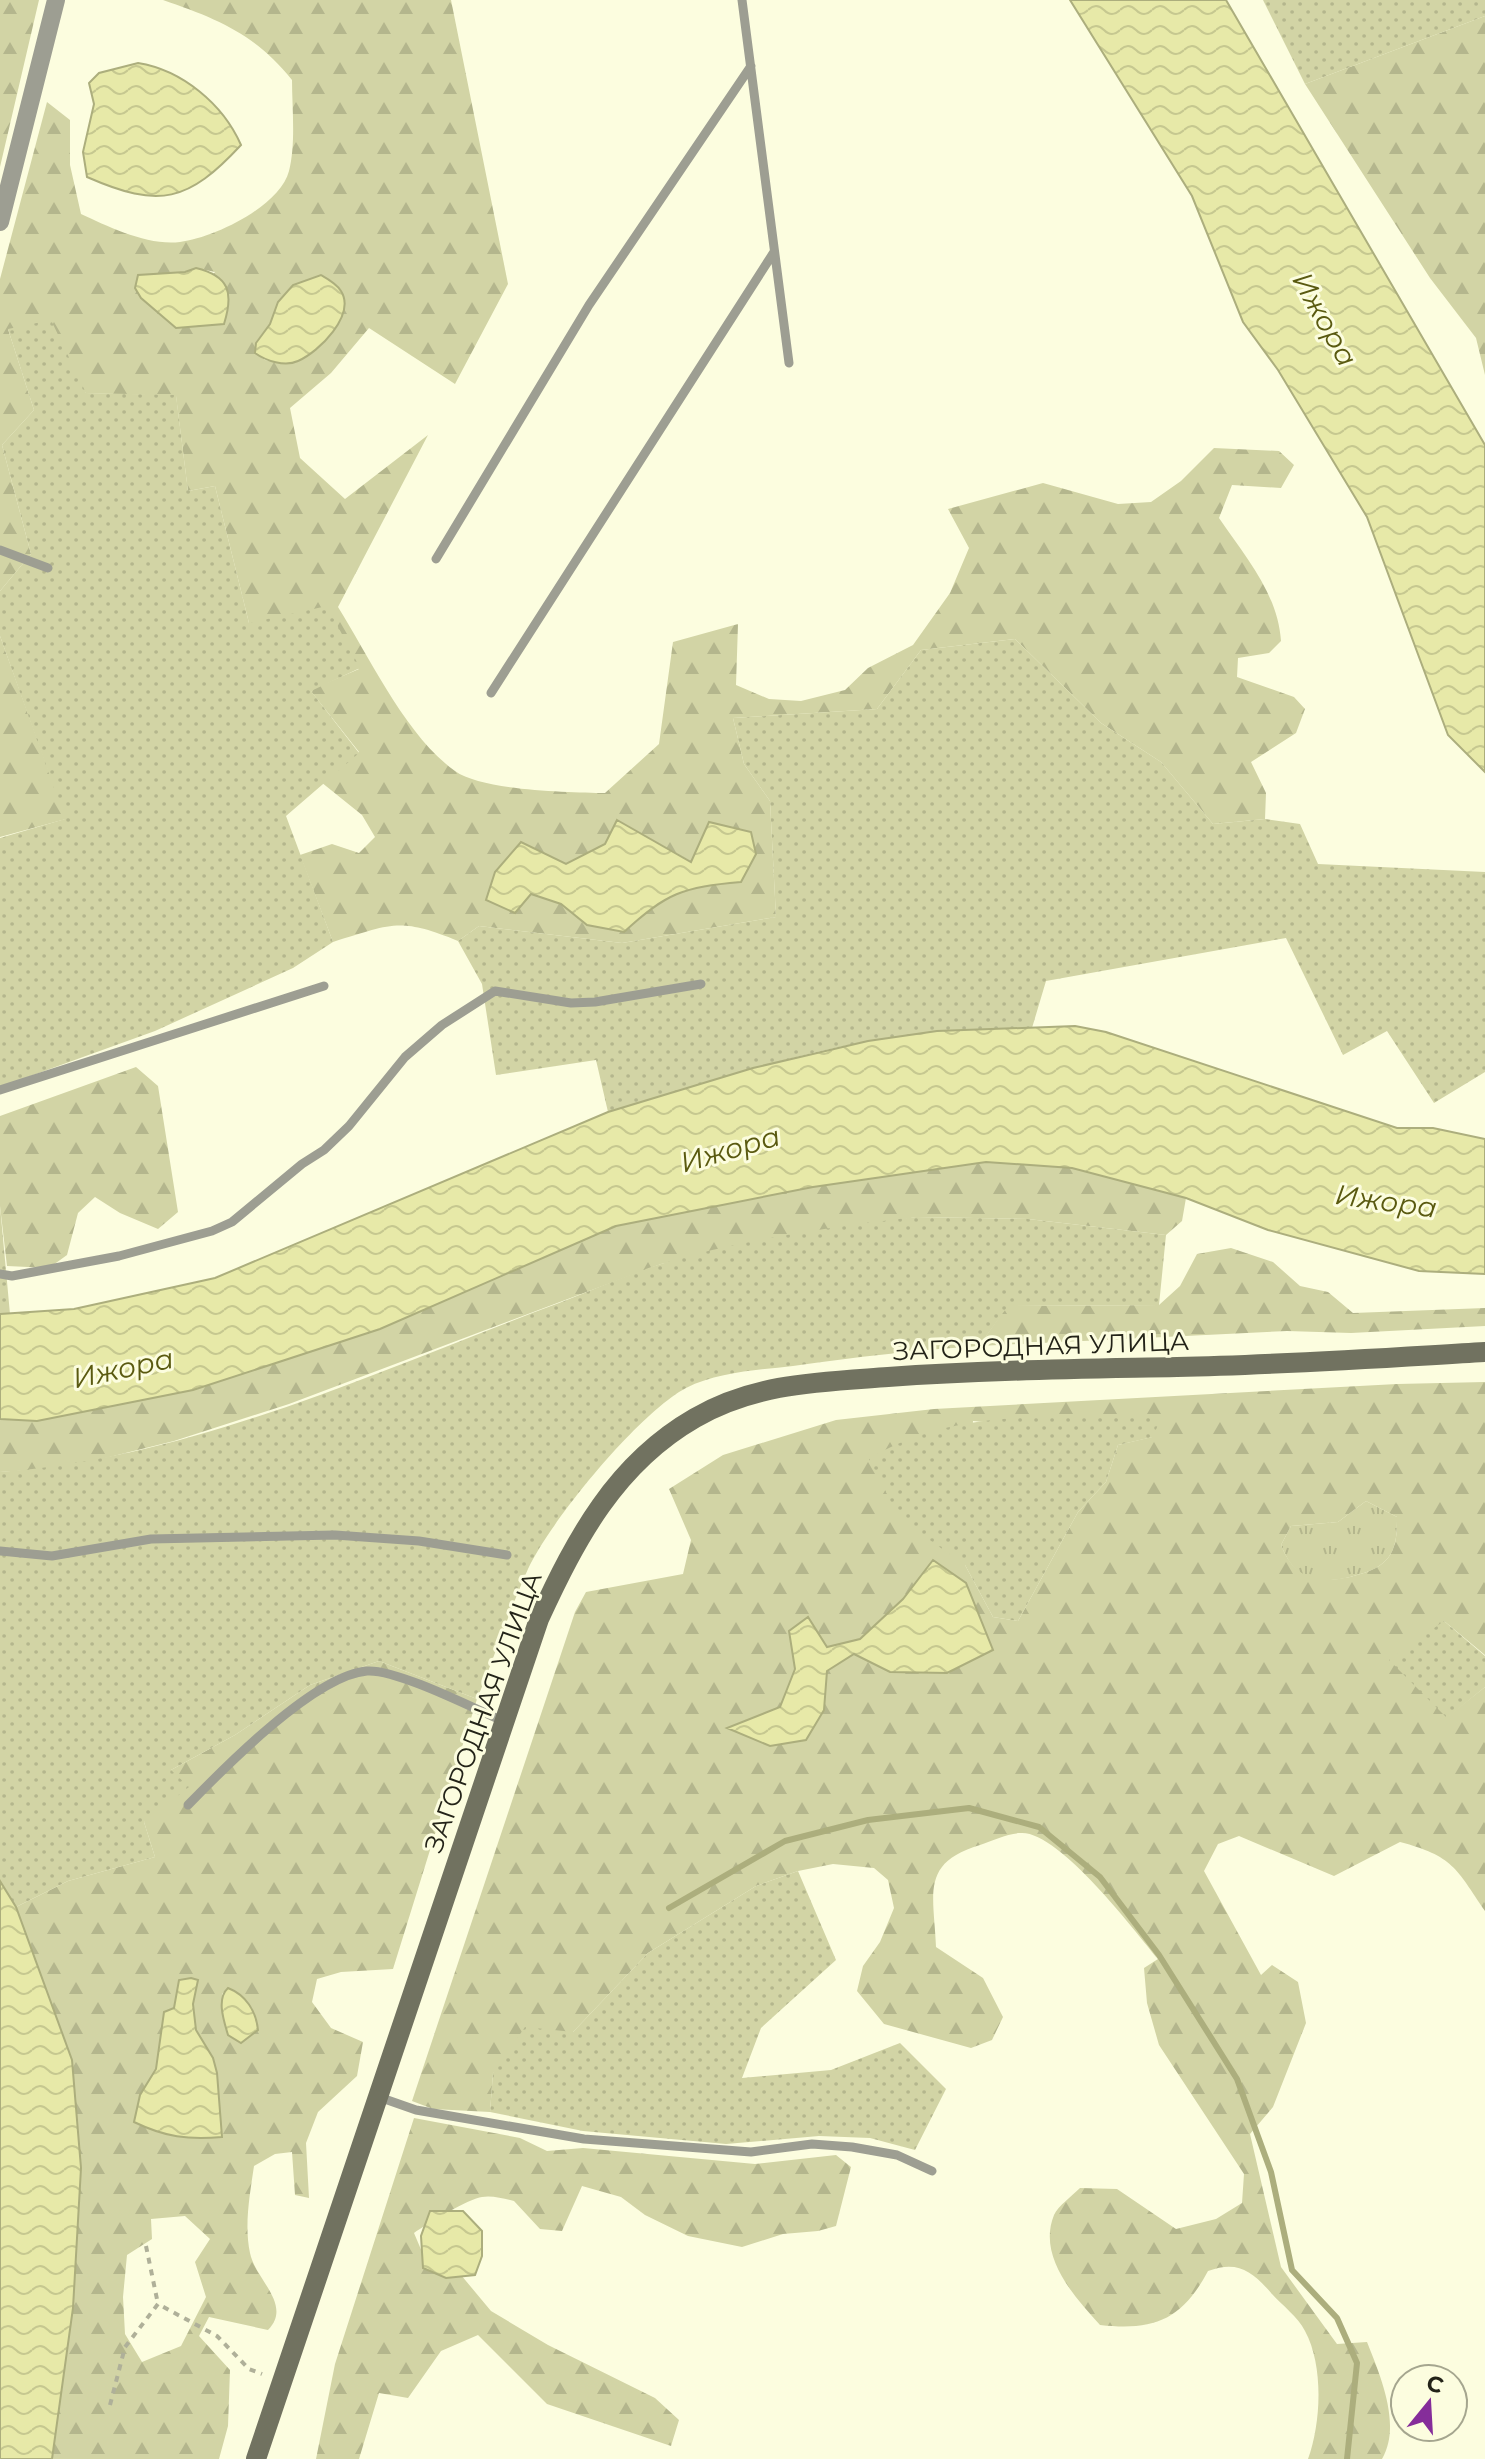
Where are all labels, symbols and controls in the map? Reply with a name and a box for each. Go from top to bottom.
water label: Ижора [1285,266,1365,372]
water label: Ижора [676,1119,784,1179]
water label: Ижора [1333,1177,1439,1225]
street label: ЗАГОРОДНАЯ УЛИЦА [893,1325,1189,1367]
water label: Ижора [69,1341,177,1395]
street label: ЗАГОРОДНАЯ УЛИЦА [417,1567,549,1857]
north arrow [1389,2363,1469,2443]
text: С [1423,2369,1447,2400]

